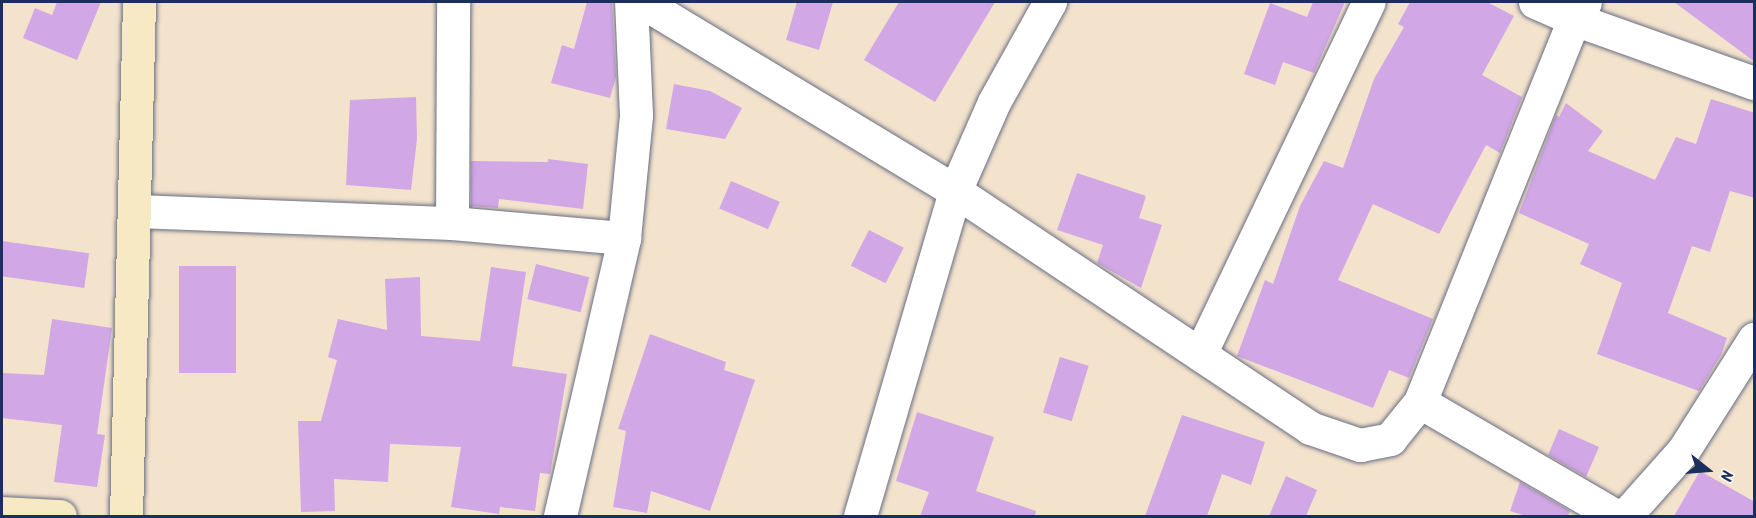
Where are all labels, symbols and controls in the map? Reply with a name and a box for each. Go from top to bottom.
north arrow [1678,440,1738,500]
text: N [1712,467,1739,484]

